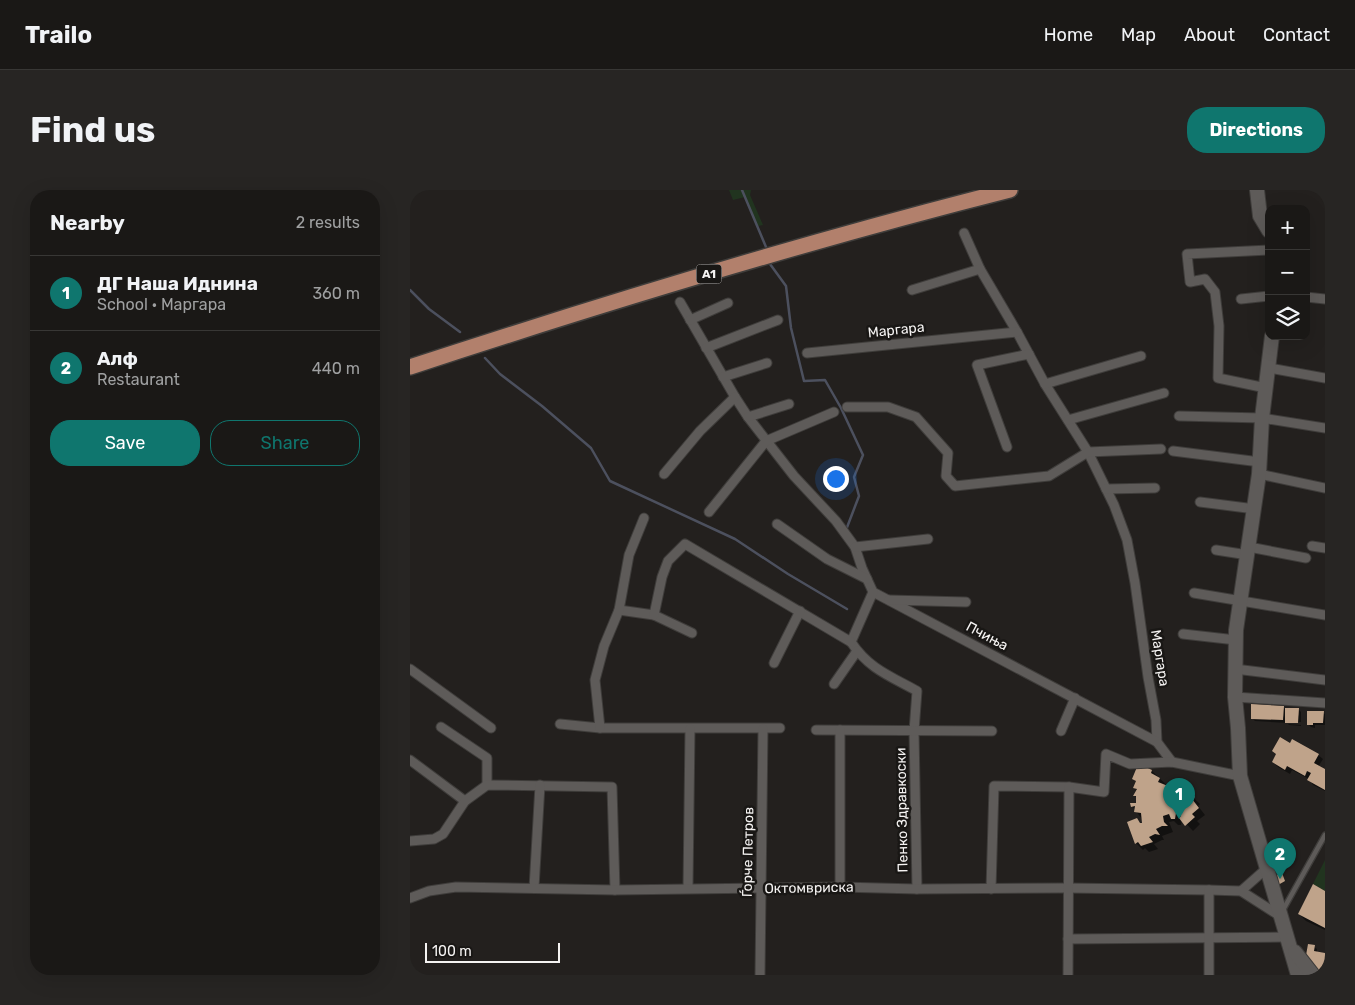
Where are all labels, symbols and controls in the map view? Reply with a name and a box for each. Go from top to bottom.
text: Trailo [25,21,92,49]
text: Home [1044,24,1093,46]
text: Map [1121,24,1156,46]
text: About [1184,24,1235,46]
text: Contact [1263,24,1330,46]
button: Directions [1187,107,1325,153]
text: Find us [30,109,155,151]
map controls [1265,205,1310,340]
button: + [1265,205,1310,250]
text: Nearby [50,210,125,235]
text: 2 results [296,213,360,232]
button: − [1265,250,1310,295]
road number: A1 [696,264,722,284]
text: ДГ Наша Иднина [97,272,258,295]
text: 1 [62,284,70,303]
text: 360 m [312,284,360,303]
text: School · Маргара [97,295,226,314]
button: layers [1265,295,1310,340]
street label: Маргара [867,319,925,341]
text: Алф [97,347,138,370]
text: 2 [61,359,71,378]
text: 440 m [312,359,360,378]
text: Restaurant [97,370,180,389]
button: Save [50,420,200,466]
button: Share [210,420,360,466]
your location [823,466,849,492]
street label: Пчиња [963,618,1011,654]
street label: Маргара [1147,629,1173,687]
street label: Пенко Здравкоски [892,747,912,873]
pin: 1 [1163,778,1195,819]
street label: Ѓорче Петров [738,807,757,897]
pin: 2 [1264,838,1296,879]
street label: Октомвриска [764,879,854,897]
scale bar [425,940,560,963]
text: 100 m [432,943,472,960]

